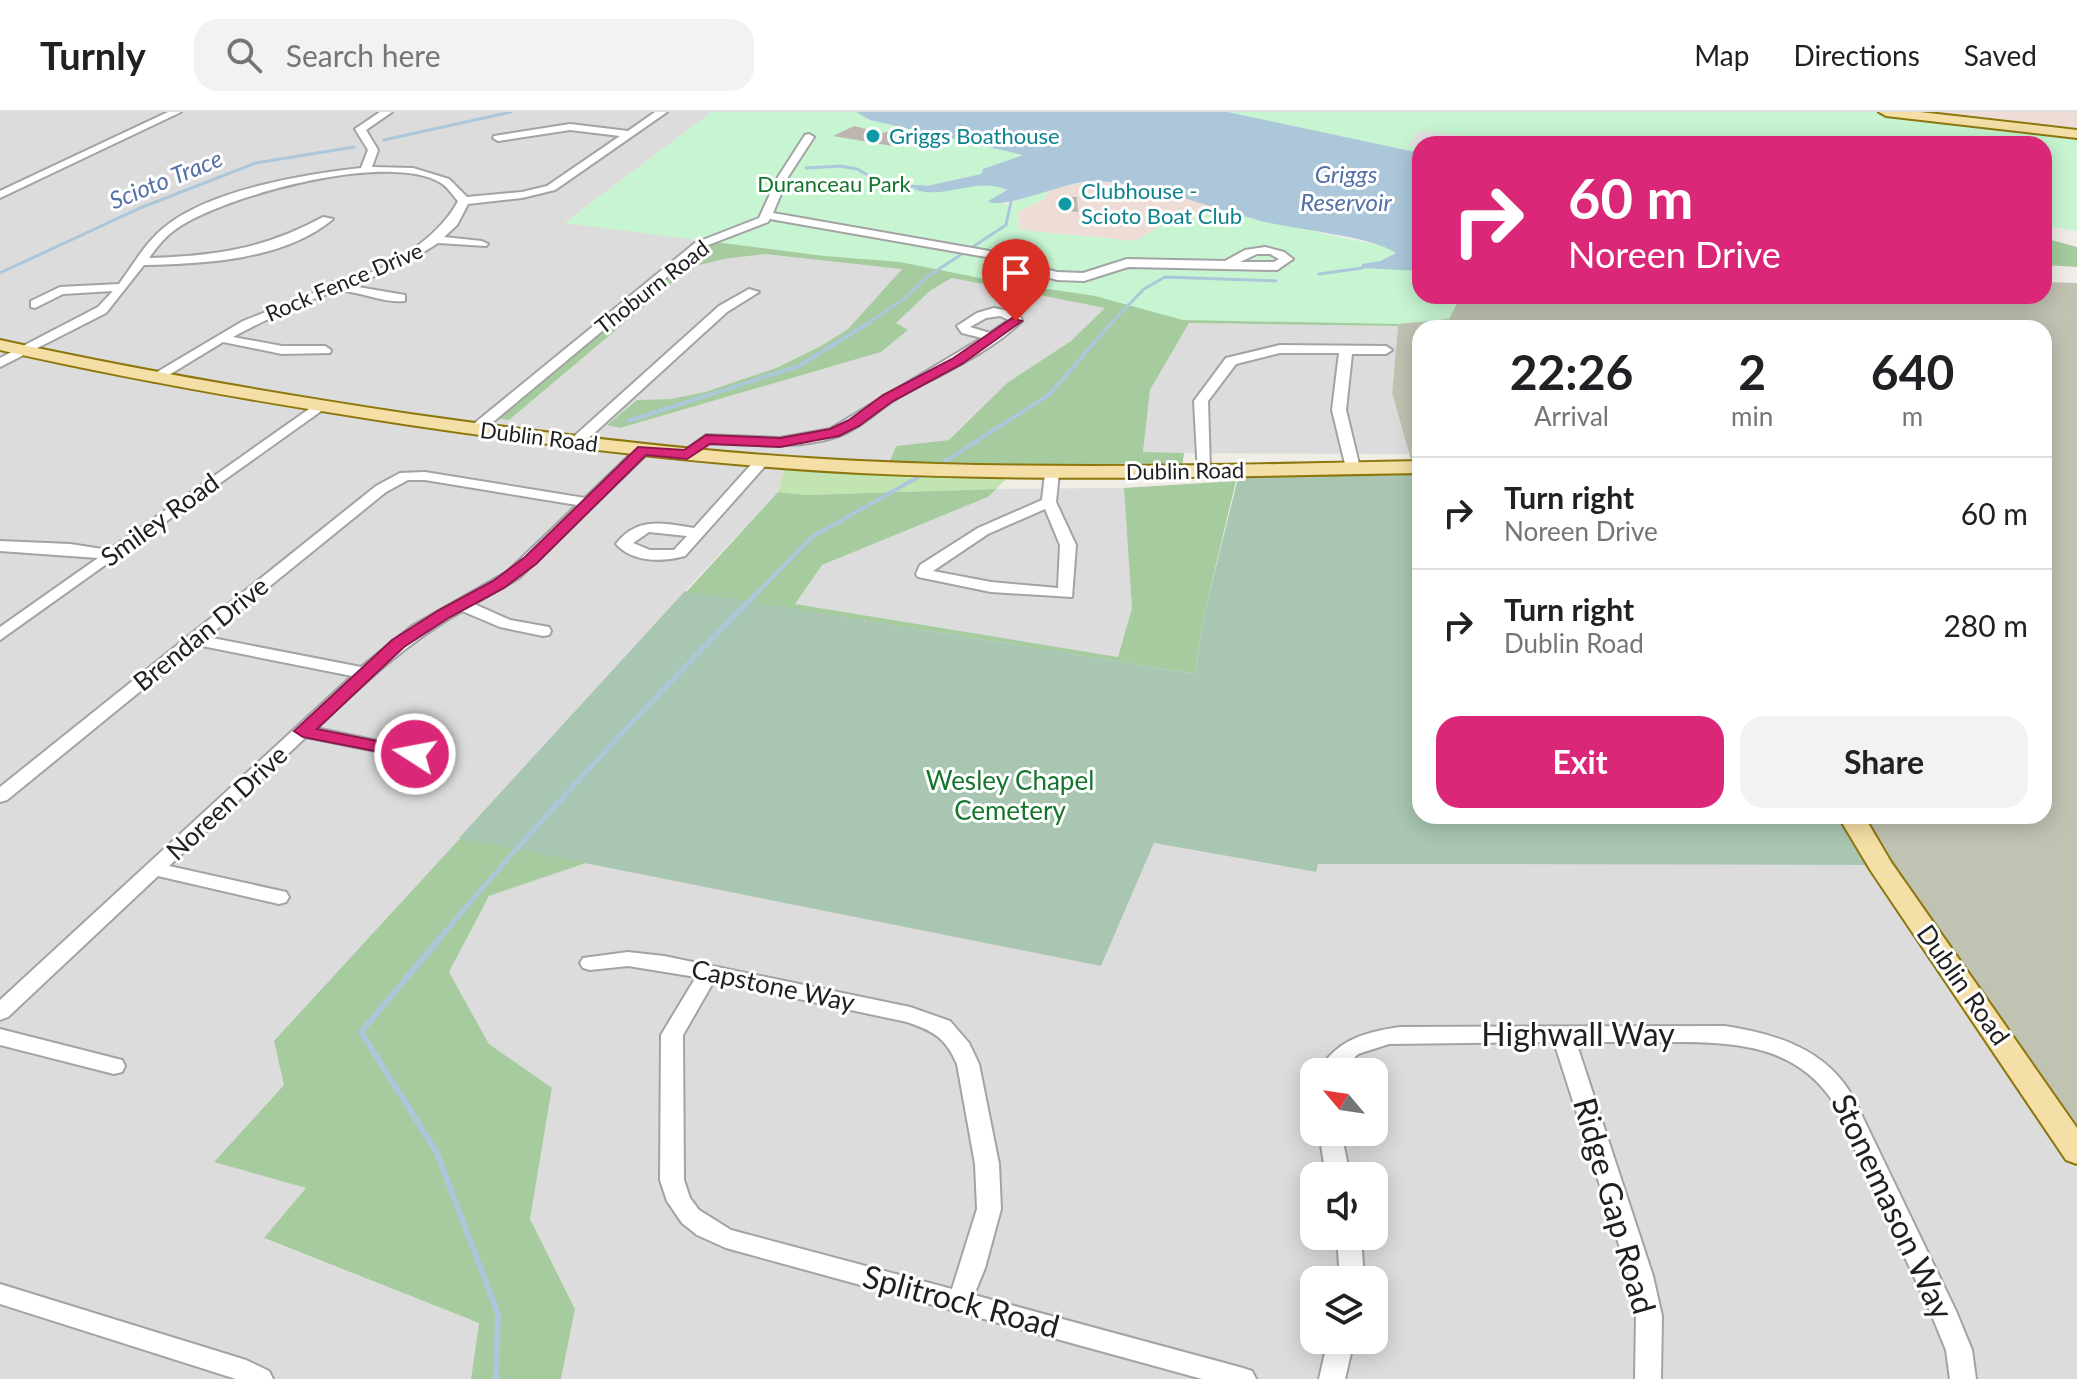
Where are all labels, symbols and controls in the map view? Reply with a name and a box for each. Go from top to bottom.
search box [194,19,754,91]
text: Turnly [40,32,146,78]
icon: search [222,33,266,77]
text: Search here [286,37,441,73]
text: Map [1694,38,1749,72]
text: Directions [1793,38,1920,72]
text: Saved [1964,38,2037,72]
place label: Griggs Boathouse [889,122,1060,149]
marker: Griggs Boathouse [864,127,882,145]
water label: Scioto Trace [105,143,226,214]
water label: Griggs Reservoir [1300,159,1393,216]
text: 60 m [1568,164,1693,231]
icon: right [1436,168,1540,272]
park label: Duranceau Park [757,170,912,197]
place label: Clubhouse - Scioto Boat Club [1081,177,1242,229]
marker: Clubhouse - Scioto Boat Club [1056,195,1074,213]
text: Noreen Drive [1568,232,1781,276]
street label: Thoburn Road [589,234,714,339]
street label: Rock Fence Drive [261,236,427,327]
pin [982,239,1050,321]
icon: arrive [994,251,1038,295]
text: 22:26 [1510,343,1633,400]
text: 2 [1738,343,1766,400]
text: 640 [1871,343,1954,400]
text: Arrival [1534,400,1609,432]
text: min [1731,400,1773,432]
text: m [1902,400,1923,432]
street label: Dublin Road [479,416,599,457]
street label: Dublin Road [1126,456,1244,485]
street label: Smiley Road [94,466,225,573]
text: Turn right [1504,479,1634,515]
icon: right [1436,491,1480,535]
text: 60 m [1961,495,2028,531]
text: Noreen Drive [1504,515,1658,547]
street label: Brendan Drive [126,569,274,697]
text: Turn right [1504,591,1634,627]
icon: right [1436,603,1480,647]
text: 280 m [1943,607,2028,643]
text: Dublin Road [1504,627,1644,659]
position arrow [373,712,457,796]
button: Exit [1436,716,1724,808]
button: Share [1740,716,2028,808]
street label: Noreen Drive [159,738,293,866]
park label: Wesley Chapel Cemetery [926,764,1094,826]
street label: Dublin Road [1911,918,2017,1051]
street label: Capstone Way [689,952,858,1018]
street label: Highwall Way [1481,1014,1675,1053]
north arrow [1300,1058,1388,1146]
map controls [1300,1058,1388,1354]
street label: Stonemason Way [1824,1087,1963,1326]
street label: Ridge Gap Road [1566,1093,1665,1318]
button: sound [1300,1162,1388,1250]
street label: Splitrock Road [859,1256,1064,1345]
button: layers [1300,1266,1388,1354]

